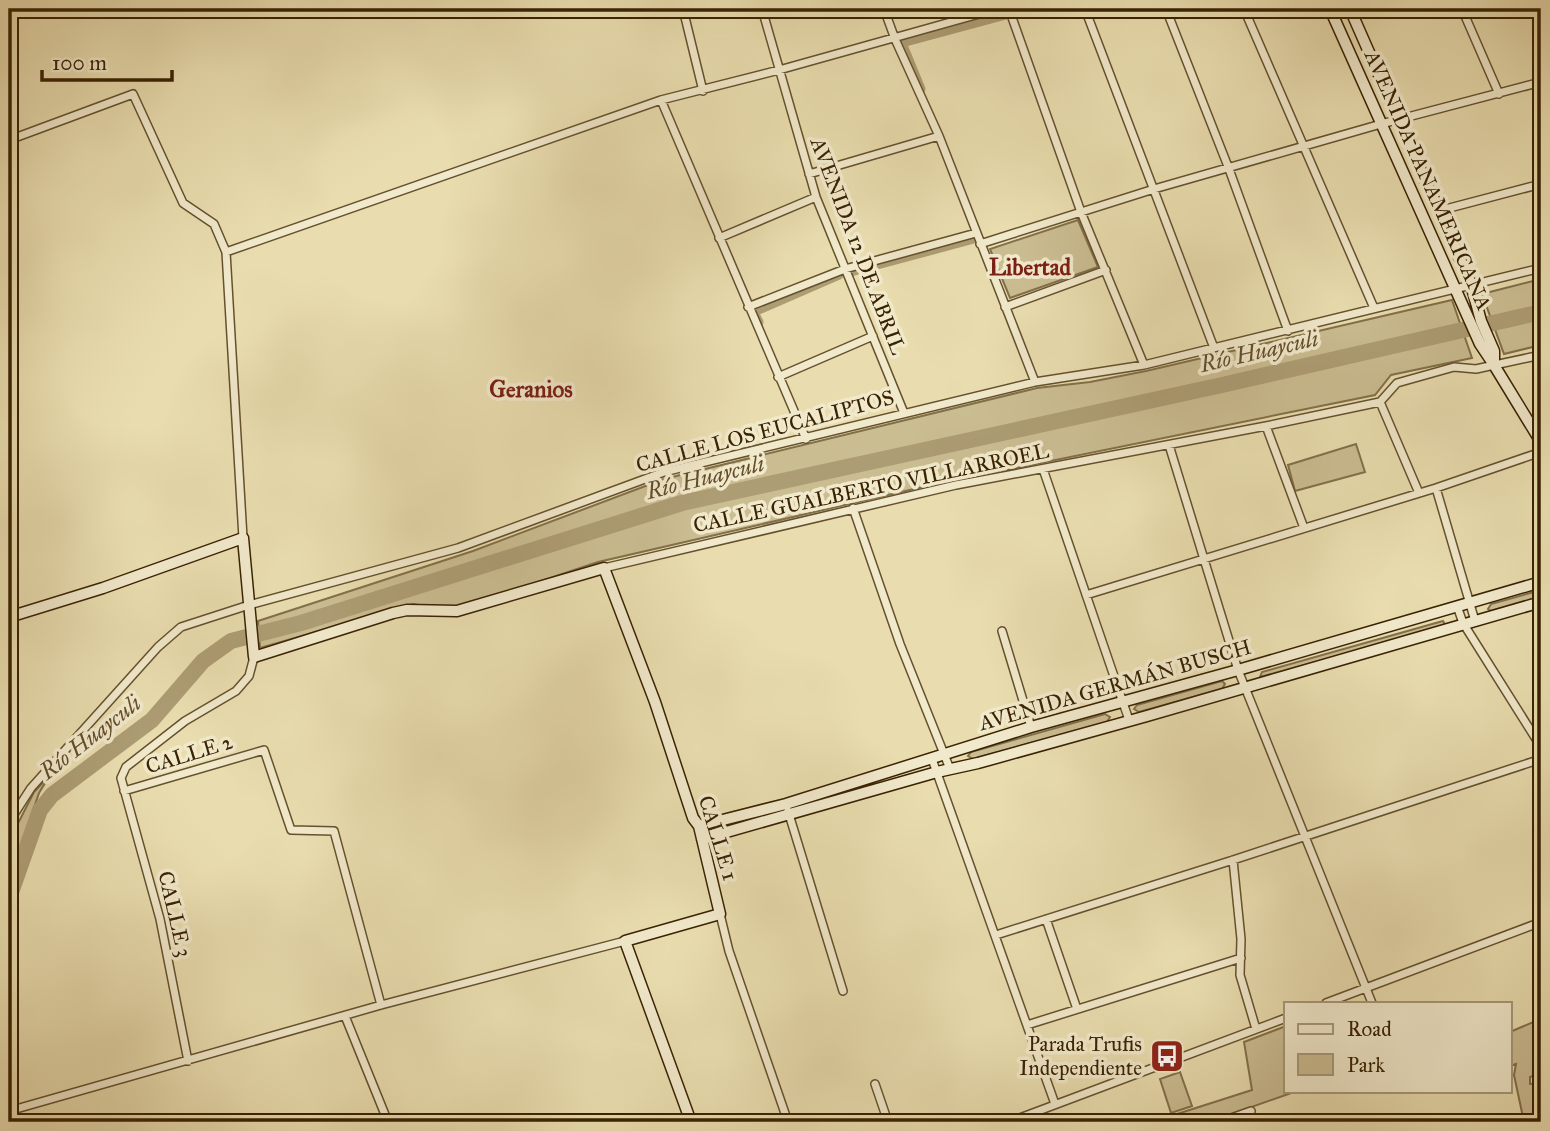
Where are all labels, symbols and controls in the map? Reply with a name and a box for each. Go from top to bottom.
scale bar [42,38,172,82]
street label: AVENIDA PANAMERICANA [1358,45,1497,314]
text: 100 m [52,50,107,76]
street label: AVENIDA 12 DE ABRIL [804,133,912,359]
district label: Libertad [989,253,1071,281]
water label: Río Huayculi [1196,324,1321,378]
district label: Geranios [489,375,573,403]
street label: CALLE LOS EUCALIPTOS [633,384,897,478]
street label: CALLE GUALBERTO VILLARROEL [691,437,1052,538]
water label: Río Huayculi [642,449,767,505]
street label: AVENIDA GERMÁN BUSCH [975,634,1254,737]
water label: Río Huayculi [33,689,146,786]
street label: CALLE 2 [142,728,236,780]
street label: CALLE 1 [693,792,743,884]
street label: CALLE 3 [152,868,198,960]
legend [1284,1002,1512,1092]
text: Road [1347,1016,1392,1042]
place label: Parada Trufis Independiente [1019,1031,1142,1081]
bus stop icon: Parada Trufis Independiente [1148,1037,1186,1075]
text: Park [1347,1052,1385,1078]

